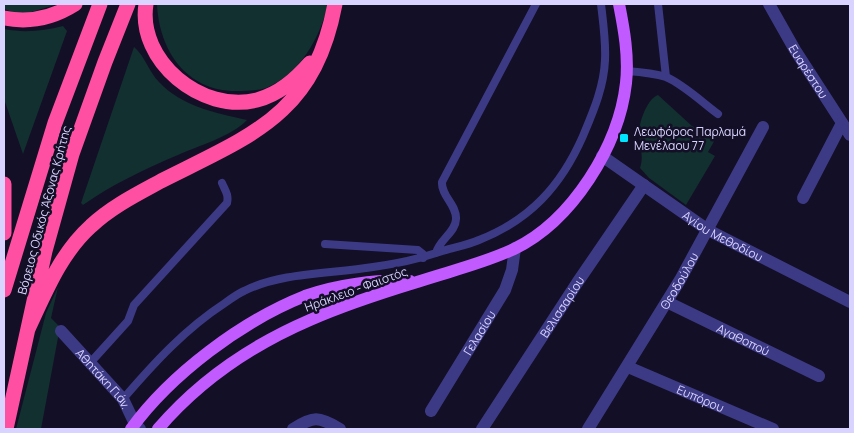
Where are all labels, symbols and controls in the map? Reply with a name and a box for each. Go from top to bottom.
street label: Ευαρέστου [785,41,832,101]
street label: Βόρειος Οδικός Άξονας Κρήτης [13,123,75,296]
place label: Λεωφόρος Παρλαμά Μενέλαου 77 [634,123,746,154]
marker: Λεωφόρος Παρλαμά Μενέλαου 77 [618,132,630,144]
street label: Αγίου Μεθοδίου [679,206,766,265]
street label: Θεοδούλου [656,249,702,312]
street label: Ηράκλειο - Φαιστός [302,262,410,316]
street label: Βελισσαρίου [535,272,588,341]
street label: Γελασίου [459,307,499,358]
street label: Αγαθοπού [714,319,773,359]
street label: Αθητάκη Γιάν. [72,344,135,412]
street label: Ευπόρου [674,380,727,416]

